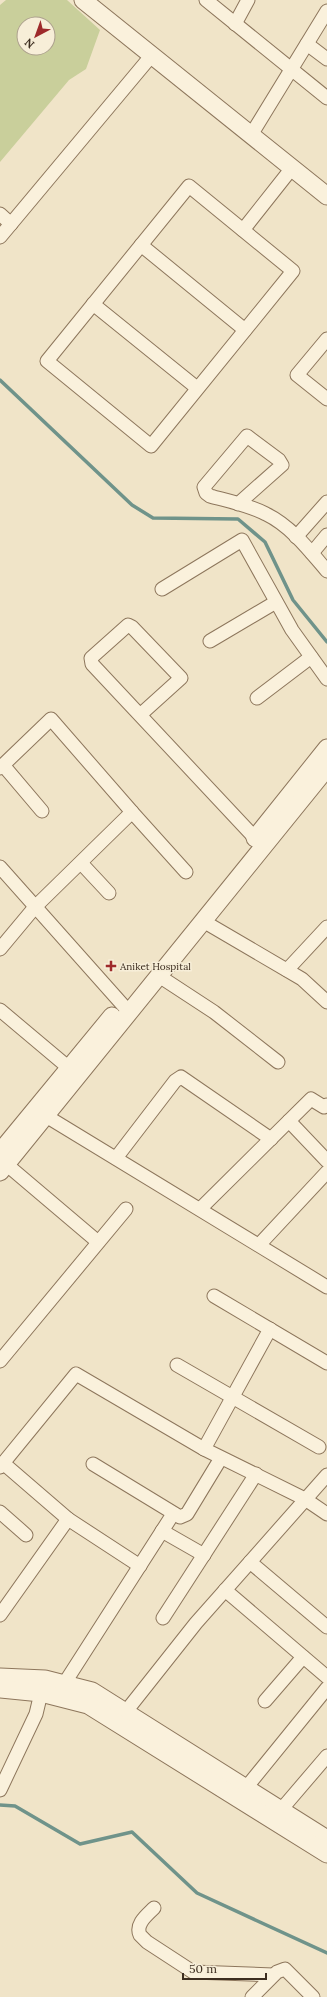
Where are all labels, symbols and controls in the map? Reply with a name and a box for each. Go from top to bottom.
north arrow [16,16,56,56]
text: N [21,35,37,52]
marker: Aniket Hospital [105,960,117,972]
place label: Aniket Hospital [119,960,191,973]
scale bar [183,1955,266,1981]
text: 50 m [189,1961,217,1976]

